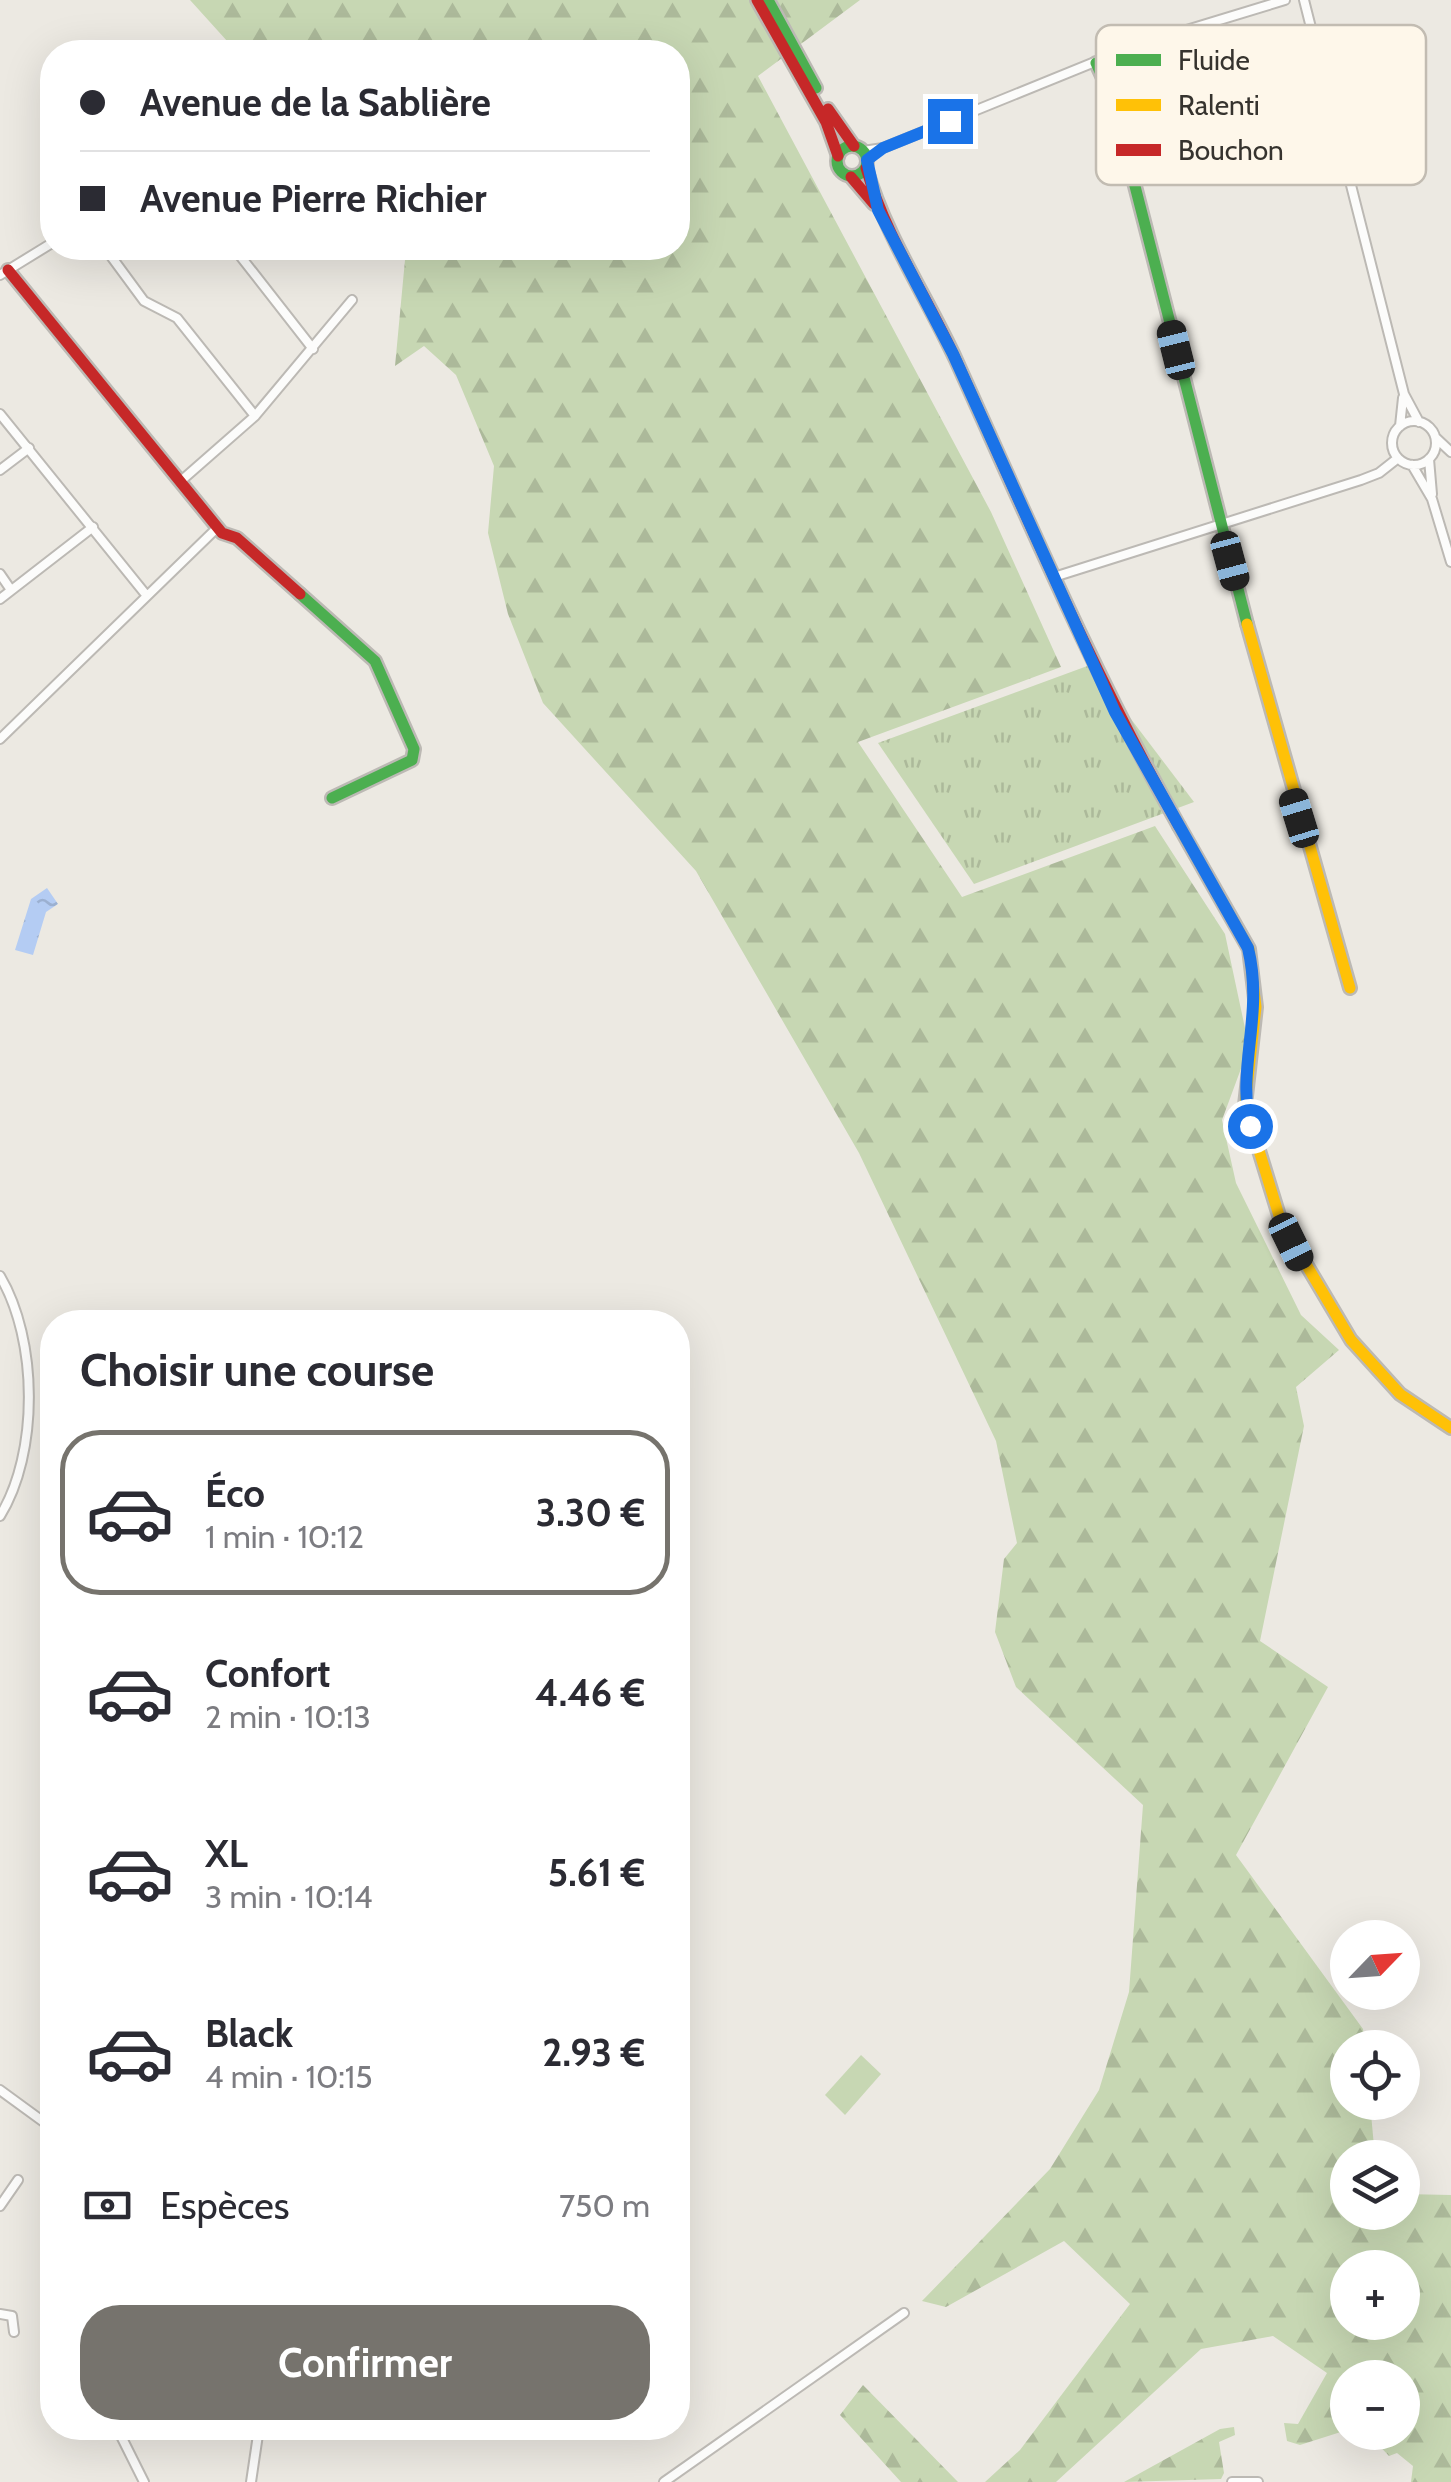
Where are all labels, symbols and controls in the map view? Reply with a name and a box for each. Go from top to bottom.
legend [1096,25,1426,185]
text: Fluide [1178,43,1250,77]
text: Avenue de la Sablière [140,79,491,126]
text: Ralenti [1178,88,1260,122]
route end [928,99,973,144]
text: Bouchon [1178,133,1284,167]
text: Avenue Pierre Richier [140,175,487,222]
car [1154,317,1198,383]
car [1208,528,1252,594]
car [1276,785,1322,851]
route start [1228,1104,1273,1149]
car [1264,1208,1318,1276]
text: Choisir une course [80,1343,434,1397]
icon: car [85,1468,175,1558]
text: Éco [205,1470,265,1517]
text: 3.30 € [536,1489,645,1536]
text: 1 min · 10:12 [205,1517,364,1556]
icon: car [85,1648,175,1738]
text: Confort [205,1650,330,1697]
text: 4.46 € [535,1669,645,1716]
text: 2 min · 10:13 [205,1697,371,1736]
icon: car [85,1828,175,1918]
text: XL [205,1830,248,1877]
text: 5.61 € [548,1849,645,1896]
text: 3 min · 10:14 [205,1877,373,1916]
north arrow [1330,1920,1420,2010]
map controls [1330,1920,1420,2450]
icon: car [85,2008,175,2098]
text: Black [205,2010,293,2057]
text: 2.93 € [542,2029,645,2076]
button: locate [1330,2030,1420,2120]
text: 4 min · 10:15 [205,2057,373,2096]
button: layers [1330,2140,1420,2230]
icon: cash [80,2178,135,2233]
text: Espèces [160,2182,289,2229]
text: 750 m [559,2186,650,2225]
button: + [1330,2250,1420,2340]
button: Confirmer [80,2305,650,2420]
button: − [1330,2360,1420,2450]

